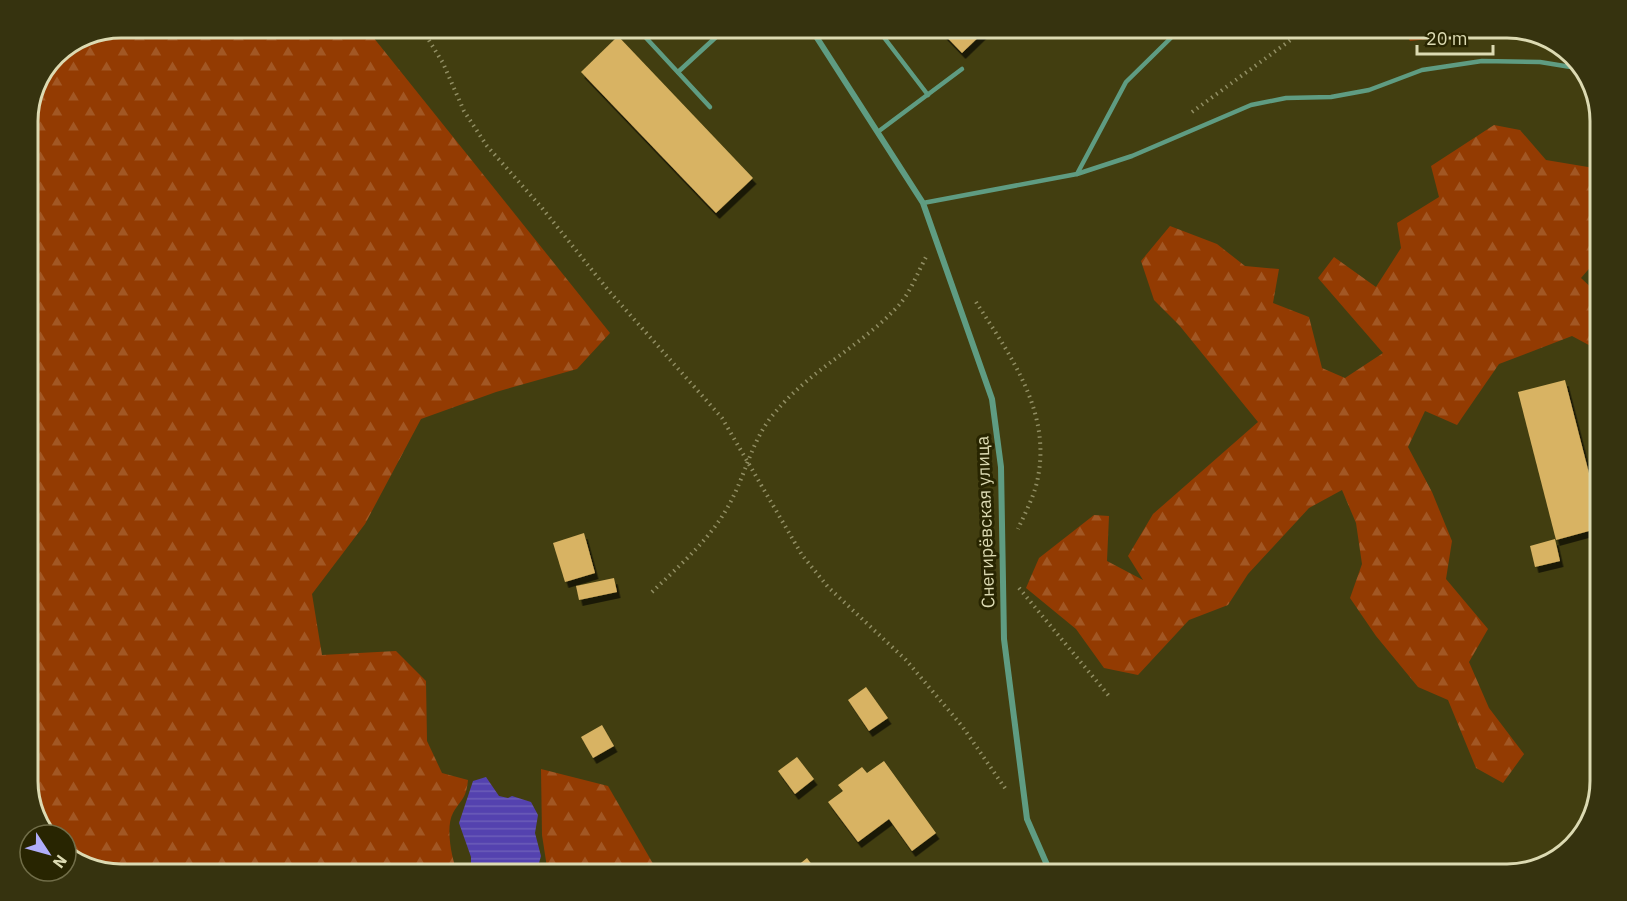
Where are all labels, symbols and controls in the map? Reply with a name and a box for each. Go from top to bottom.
scale bar [1417,18,1494,56]
text: 20 m [1426,27,1468,50]
street label: Снегирёвская улица [970,435,1000,609]
north arrow [18,823,78,883]
text: N [49,851,72,872]

